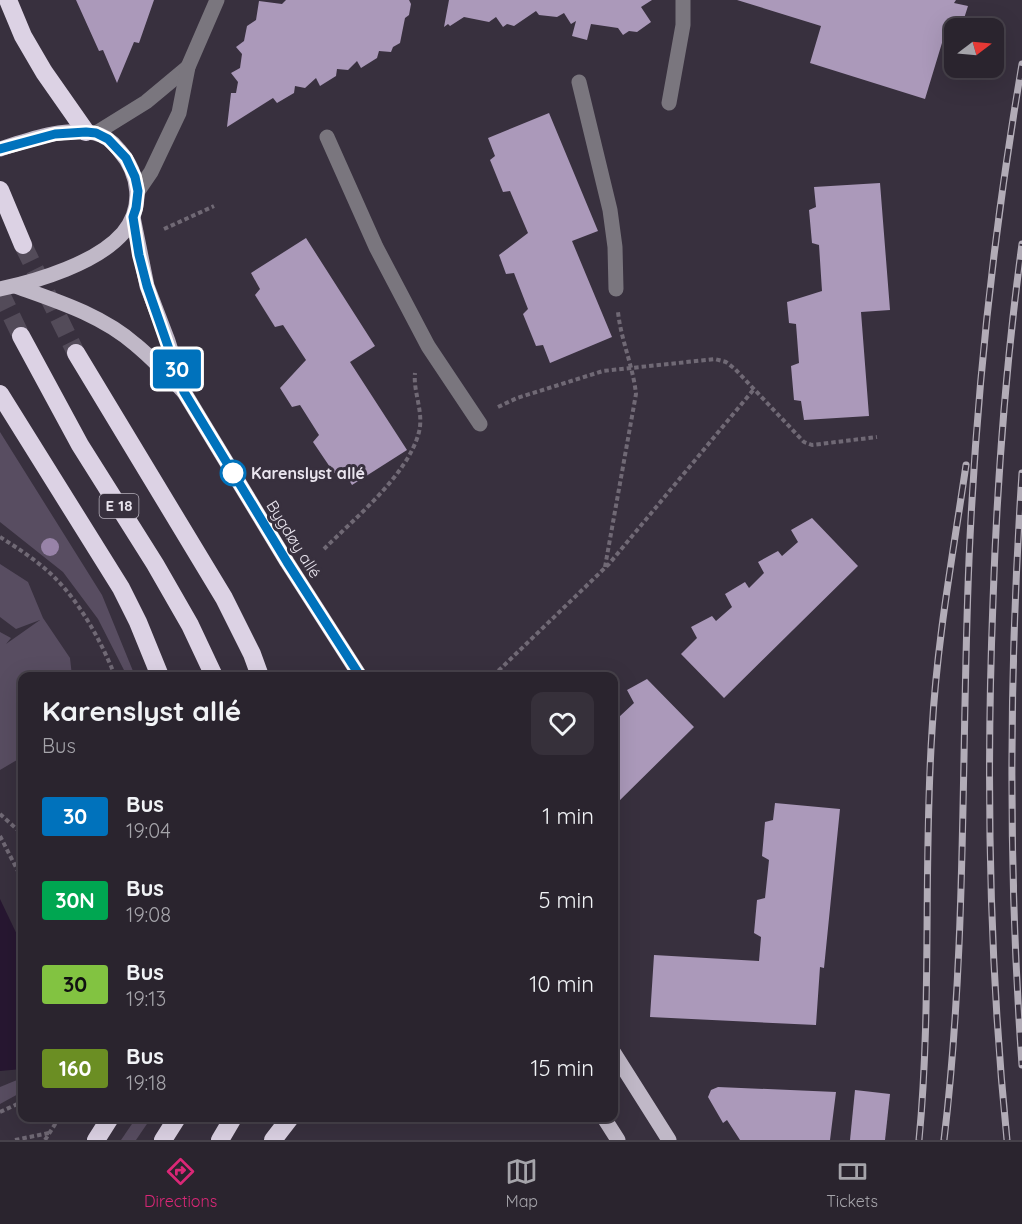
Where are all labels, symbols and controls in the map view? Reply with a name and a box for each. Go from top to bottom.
north arrow [944,18,1004,78]
map controls [944,18,1004,78]
line badge: 30 [150,350,204,388]
text: 30 [165,356,189,382]
marker: Karenslyst allé [220,460,246,486]
place label: Karenslyst allé [251,463,365,483]
road number: E 18 [100,494,138,518]
street label: Bygdøy allé [262,497,326,581]
button: heart [531,692,594,755]
text: Karenslyst allé [42,693,241,728]
text: Bus [42,733,76,758]
text: Bus [126,790,164,818]
text: 1 min [542,802,594,830]
text: 30 [63,803,87,829]
text: 19:04 [126,818,171,843]
text: Bus [126,874,164,902]
text: 5 min [539,886,594,914]
text: 30N [55,887,95,913]
text: 19:08 [126,902,171,927]
text: Bus [126,958,164,986]
text: 10 min [529,970,594,998]
text: 30 [63,971,87,997]
text: 19:13 [126,986,166,1011]
text: Bus [126,1042,164,1070]
text: 15 min [530,1054,594,1082]
text: 160 [59,1055,91,1081]
text: 19:18 [126,1070,167,1095]
tab: Directions [144,1155,217,1211]
tab: Map [505,1155,538,1211]
tab: Tickets [826,1155,878,1211]

